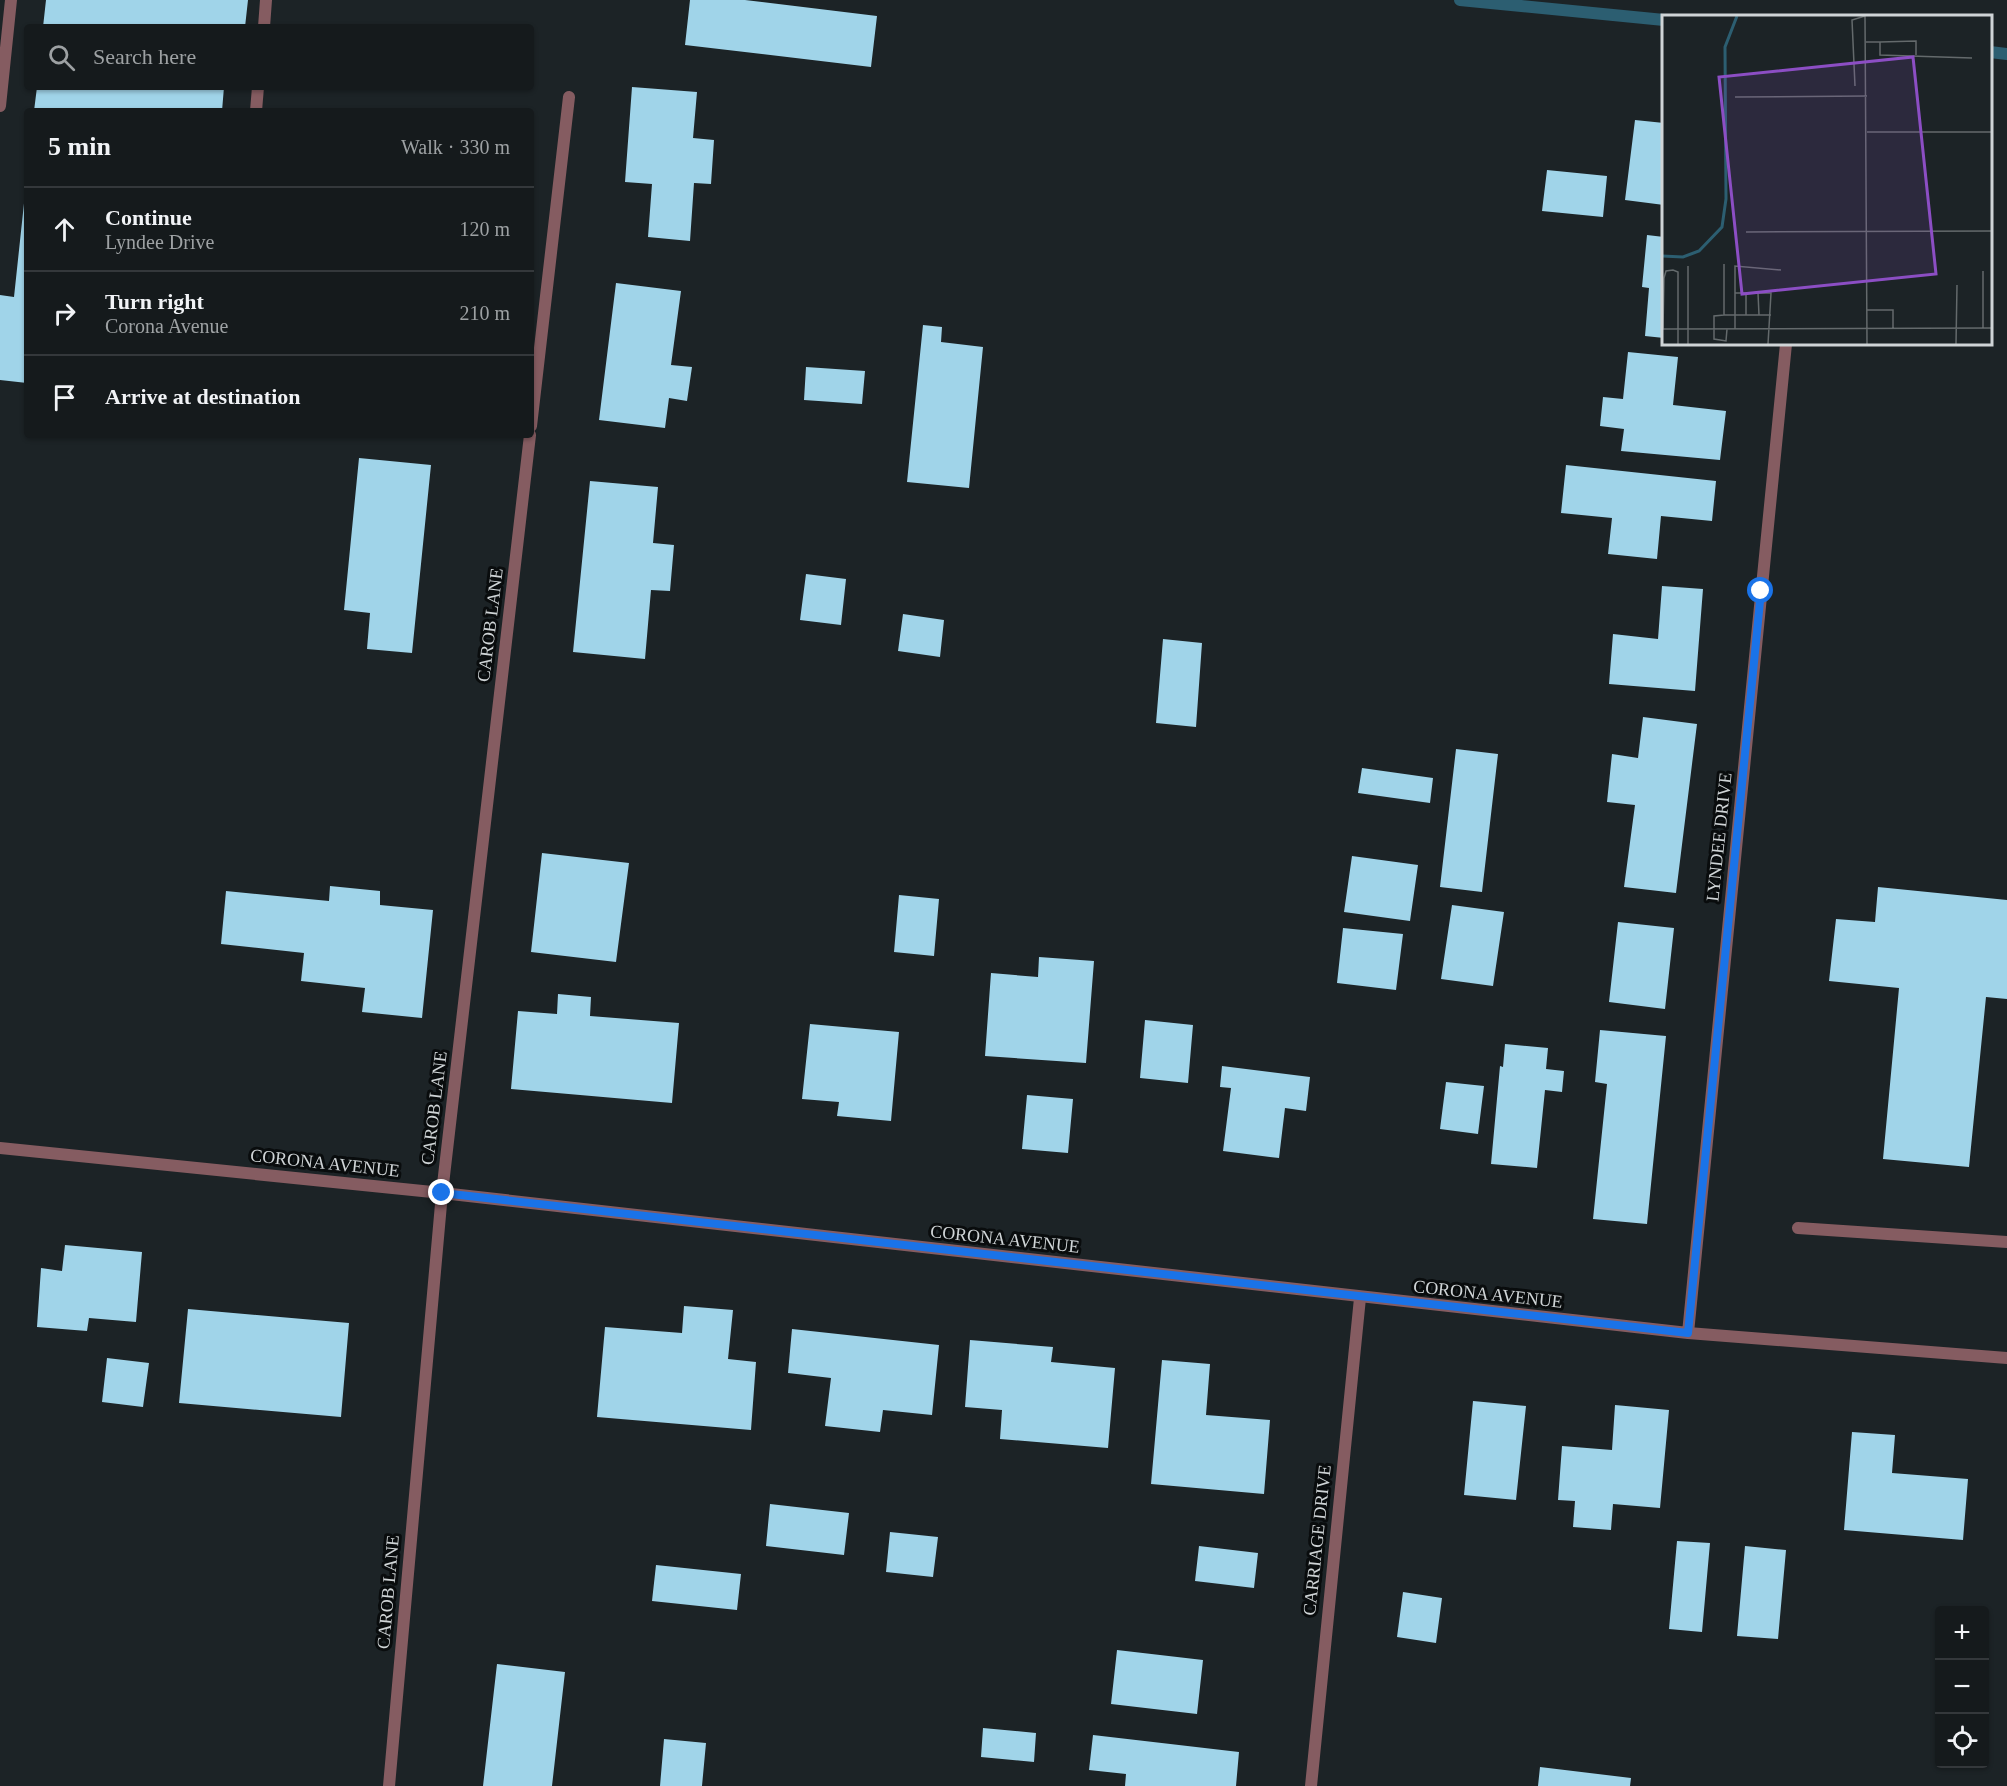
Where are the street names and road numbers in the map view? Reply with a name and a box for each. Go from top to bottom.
street label: CAROB LANE [473,567,507,683]
street label: LYNDEE DRIVE [1702,771,1736,903]
street label: CAROB LANE [417,1050,451,1166]
street label: CORONA AVENUE [249,1145,401,1181]
street label: CORONA AVENUE [929,1221,1081,1257]
street label: CORONA AVENUE [1412,1276,1564,1312]
street label: CARRIAGE DRIVE [1299,1464,1335,1616]
street label: CAROB LANE [373,1534,403,1650]

